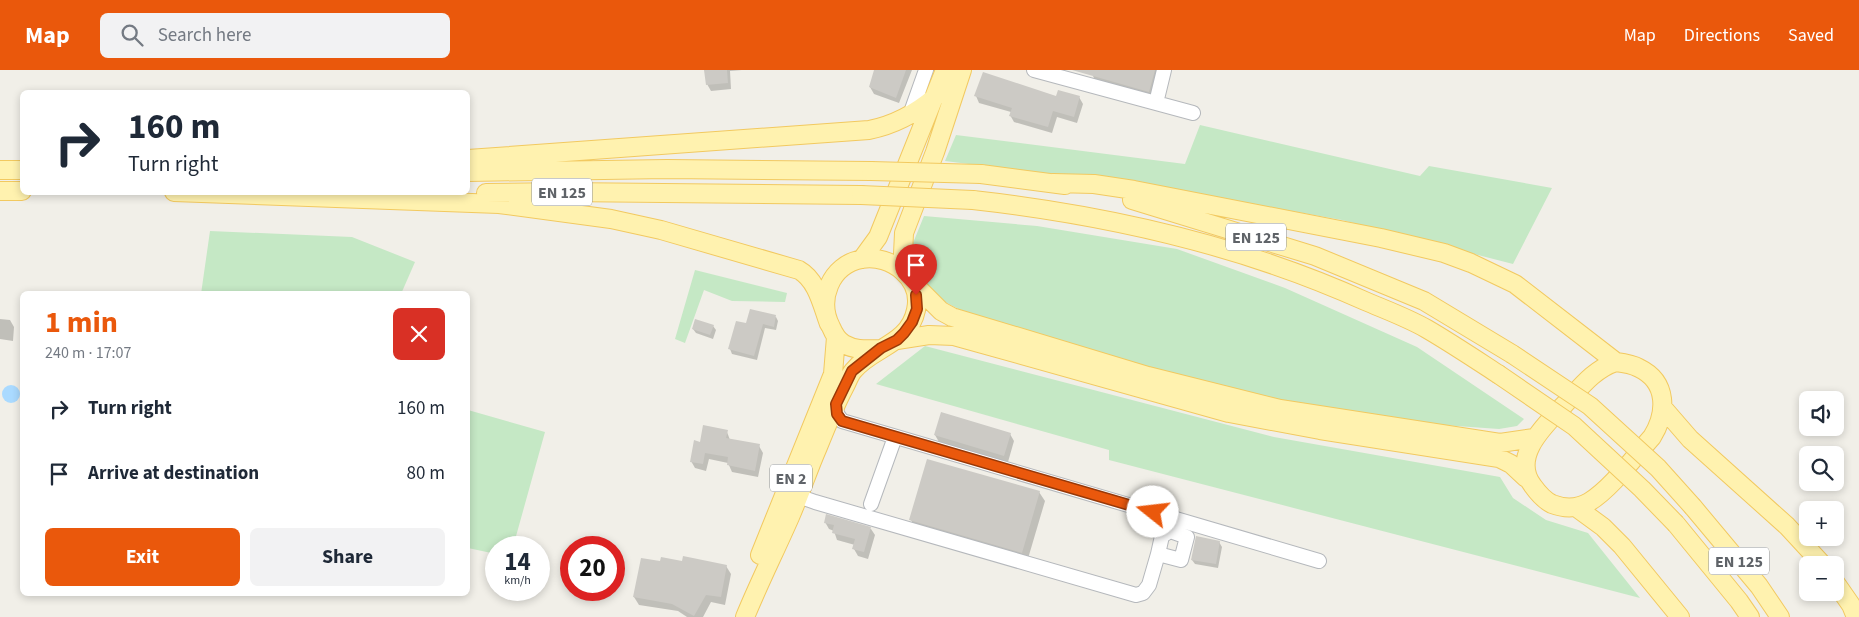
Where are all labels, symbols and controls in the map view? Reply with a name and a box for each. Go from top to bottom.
search box [100,13,450,58]
text: Map [25,18,70,53]
icon: search [118,21,146,49]
text: Search here [158,22,251,49]
text: Map [1624,23,1656,48]
text: Directions [1684,23,1760,48]
text: Saved [1788,23,1834,48]
text: 160 m [128,102,220,152]
icon: right [45,110,110,175]
text: Turn right [128,148,218,180]
road number: EN 125 [532,178,592,206]
road number: EN 125 [1226,224,1286,250]
pin [895,244,937,295]
icon: arrive [902,251,930,279]
text: 1 min [45,301,118,344]
button: close [393,308,445,360]
text: 240 m · 17:07 [45,342,132,364]
map controls [1799,391,1844,601]
button: sound [1799,391,1844,436]
icon: right [45,395,73,423]
text: Turn right [88,395,172,422]
text: 160 m [397,395,445,422]
button: search [1799,446,1844,491]
icon: arrive [45,460,73,488]
text: Arrive at destination [88,460,259,487]
text: 80 m [407,460,445,487]
road number: EN 2 [770,464,812,492]
position arrow [1126,485,1178,537]
button: + [1799,501,1844,546]
button: Exit [45,528,240,586]
button: Share [250,528,445,586]
speed limit sign: 20 [560,536,625,601]
text: 14 [504,544,531,580]
road number: EN 125 [1709,548,1769,574]
button: − [1799,556,1844,601]
text: km/h [504,572,531,589]

